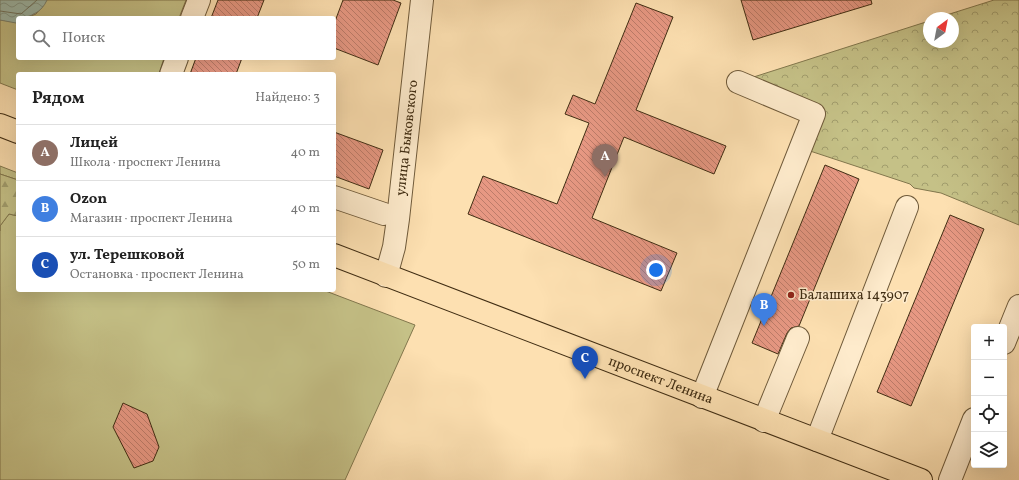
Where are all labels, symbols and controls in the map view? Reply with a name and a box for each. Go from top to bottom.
north arrow [923,12,959,48]
search box [16,16,336,60]
icon: search [30,27,52,49]
text: Поиск [62,28,105,49]
street label: улица Быковского [391,79,423,197]
text: Рядом [32,87,85,110]
text: Найдено: 3 [255,89,320,107]
text: Лицей [70,133,118,154]
text: A [40,144,50,162]
text: 40 m [291,144,320,162]
pin: A [592,144,618,177]
text: Школа · проспект Ленина [70,154,221,172]
text: Ozon [70,189,107,210]
text: B [41,200,49,218]
text: 40 m [291,200,320,218]
text: Магазин · проспект Ленина [70,210,233,228]
text: ул. Терешковой [70,245,184,266]
text: C [41,256,49,274]
text: 50 m [292,256,320,274]
your location [646,260,666,280]
text: Остановка · проспект Ленина [70,266,244,284]
place label: Балашиха 143907 [799,286,910,305]
marker: Балашиха 143907 [786,290,796,300]
pin: B [751,293,777,326]
map controls [971,324,1007,468]
button: + [971,324,1007,360]
pin: C [572,346,598,379]
street label: проспект Ленина [606,352,716,409]
button: − [971,360,1007,396]
button: locate [971,396,1007,432]
button: layers [971,432,1007,468]

